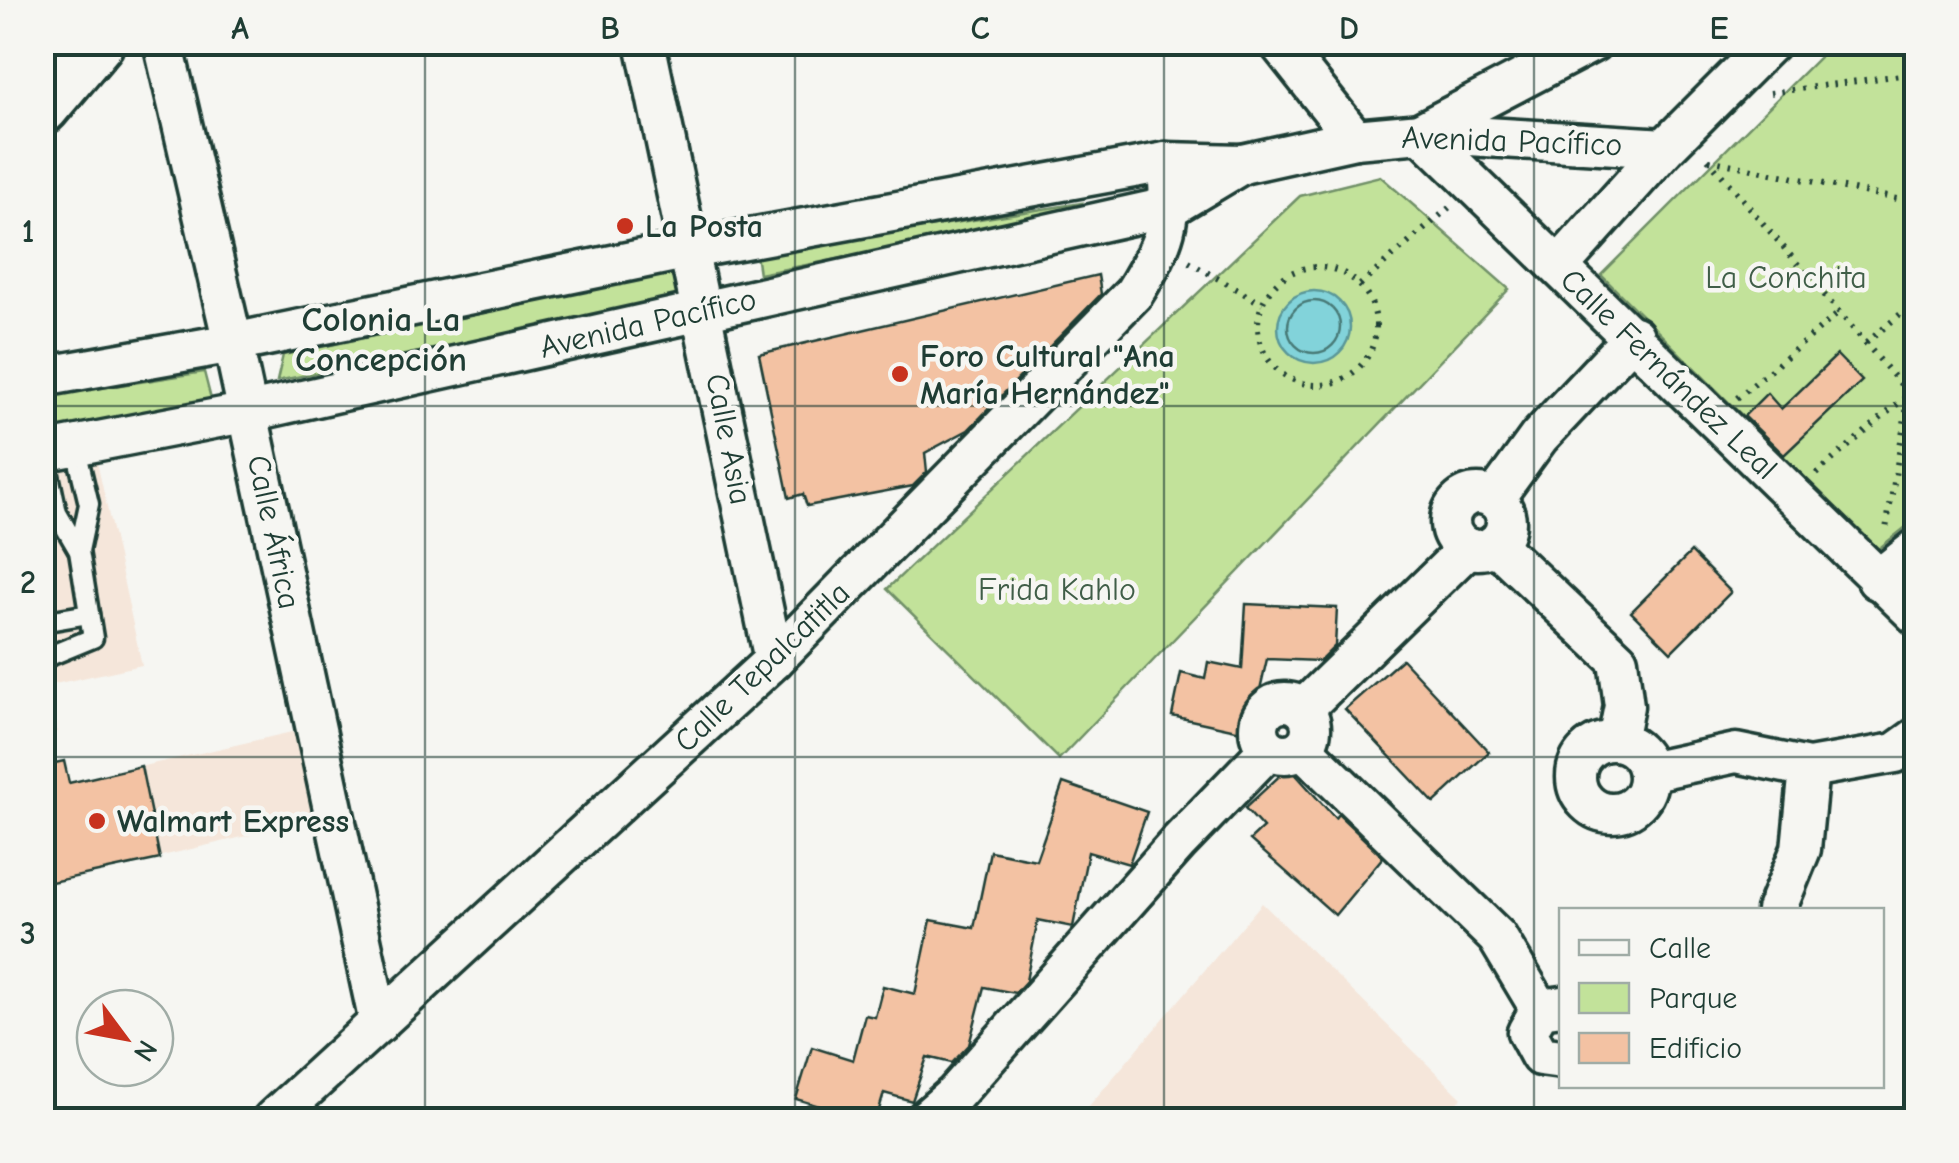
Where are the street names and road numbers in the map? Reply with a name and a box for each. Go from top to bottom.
street label: Avenida Pacífico [1401,119,1623,163]
street label: Calle Fernández Leal [1553,261,1785,487]
street label: Avenida Pacífico [536,280,760,366]
street label: Calle Asia [698,370,760,508]
street label: Calle África [240,452,308,612]
street label: Calle Tepalcatitla [667,574,857,760]

